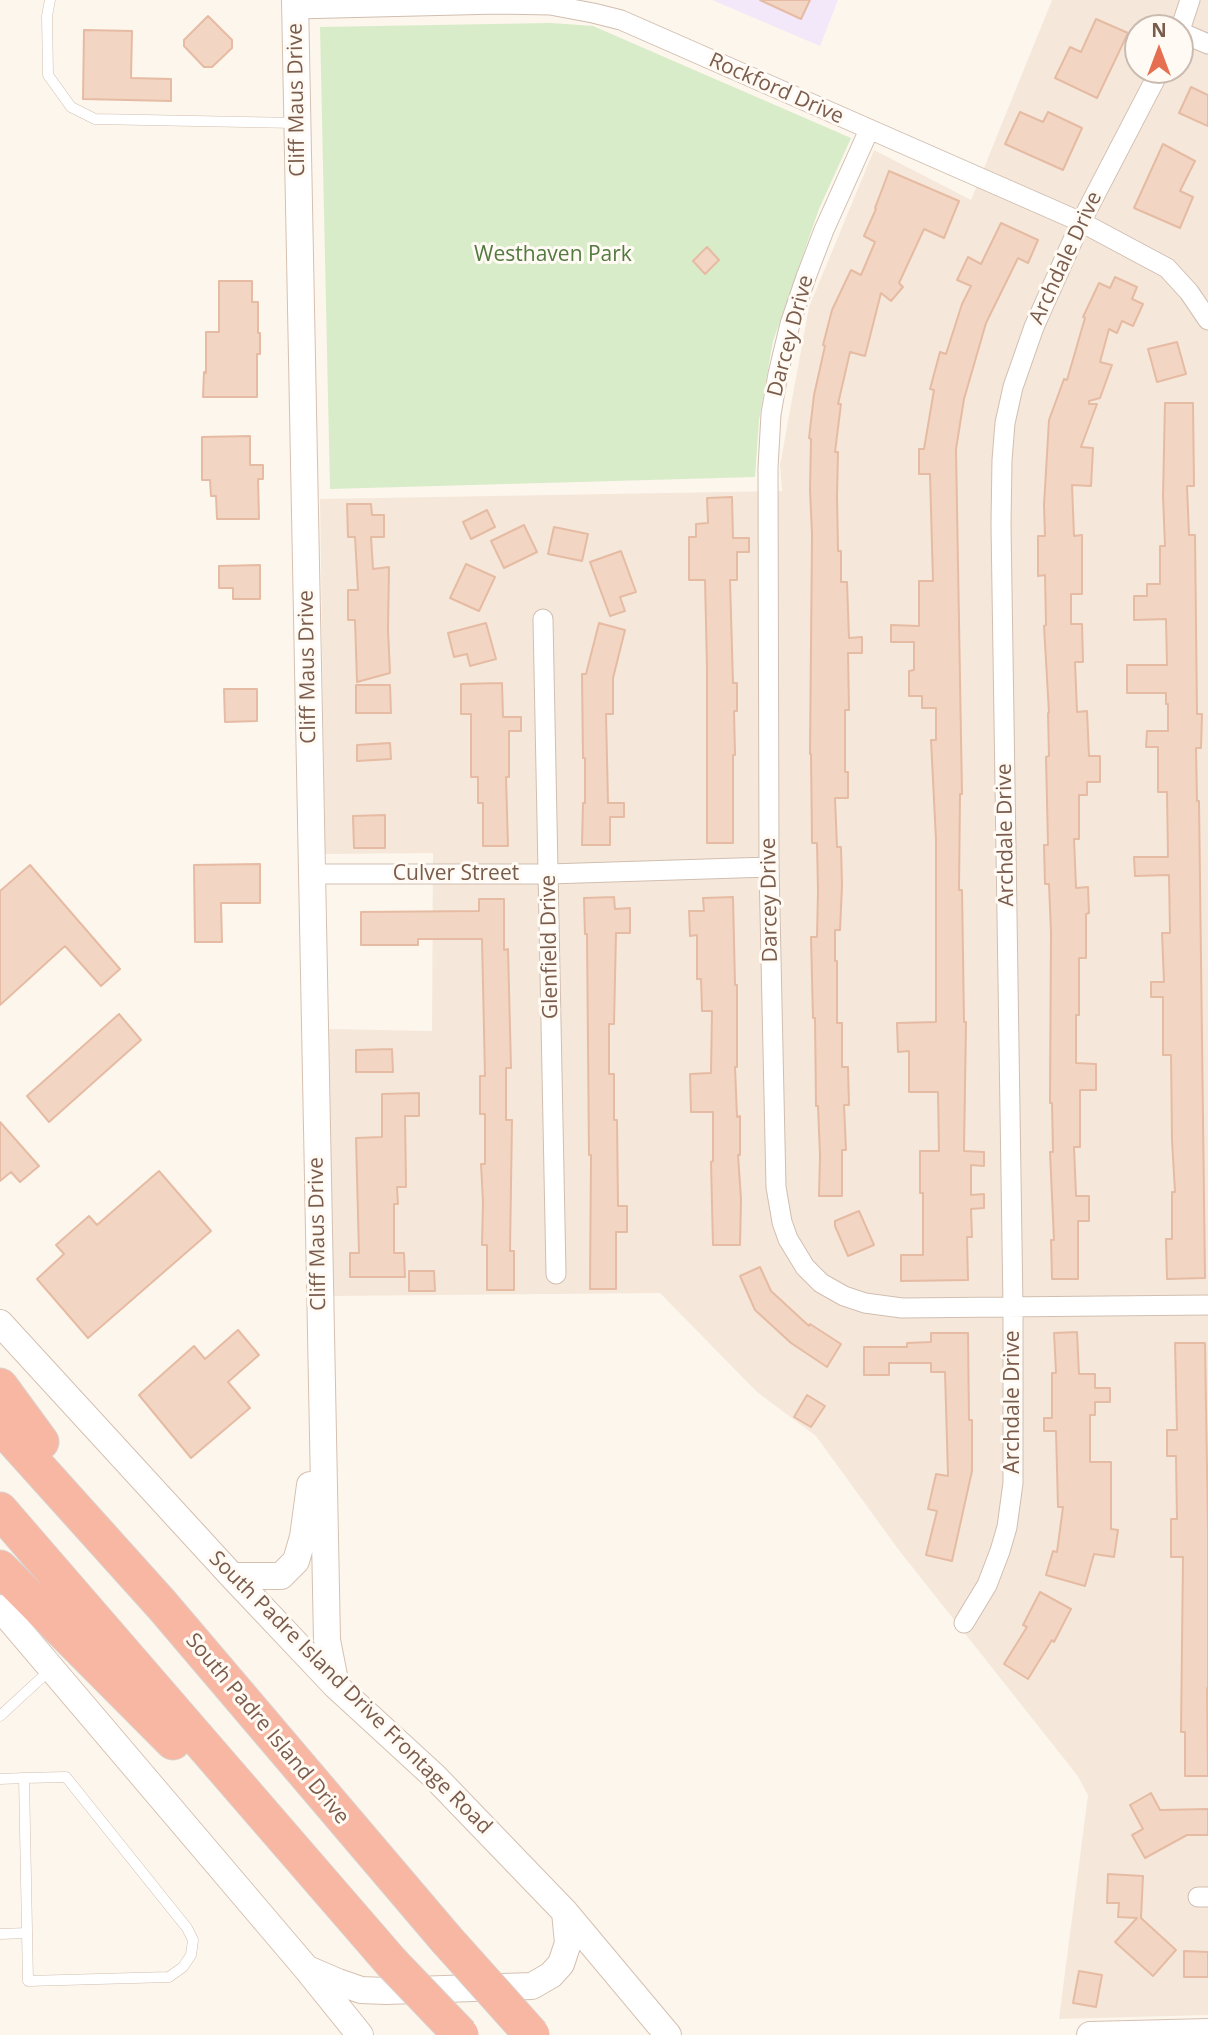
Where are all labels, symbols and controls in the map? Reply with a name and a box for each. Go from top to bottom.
north arrow [1124,14,1194,84]
text: N [1151,17,1167,43]
street label: Cliff Maus Drive [283,23,311,177]
street label: Rockford Drive [705,48,847,130]
street label: Archdale Drive [1024,188,1108,328]
park label: Westhaven Park [474,242,632,268]
street label: Darcey Drive [763,273,819,399]
street label: Cliff Maus Drive [294,590,322,744]
street label: Archdale Drive [992,763,1020,907]
street label: Darcey Drive [756,837,784,963]
street label: Culver Street [393,861,519,887]
street label: Glenfield Drive [536,875,564,1019]
street label: Cliff Maus Drive [304,1157,332,1311]
street label: Archdale Drive [1000,1330,1026,1474]
street label: South Padre Island Drive Frontage Road [203,1546,497,1840]
street label: South Padre Island Drive [180,1628,354,1830]

